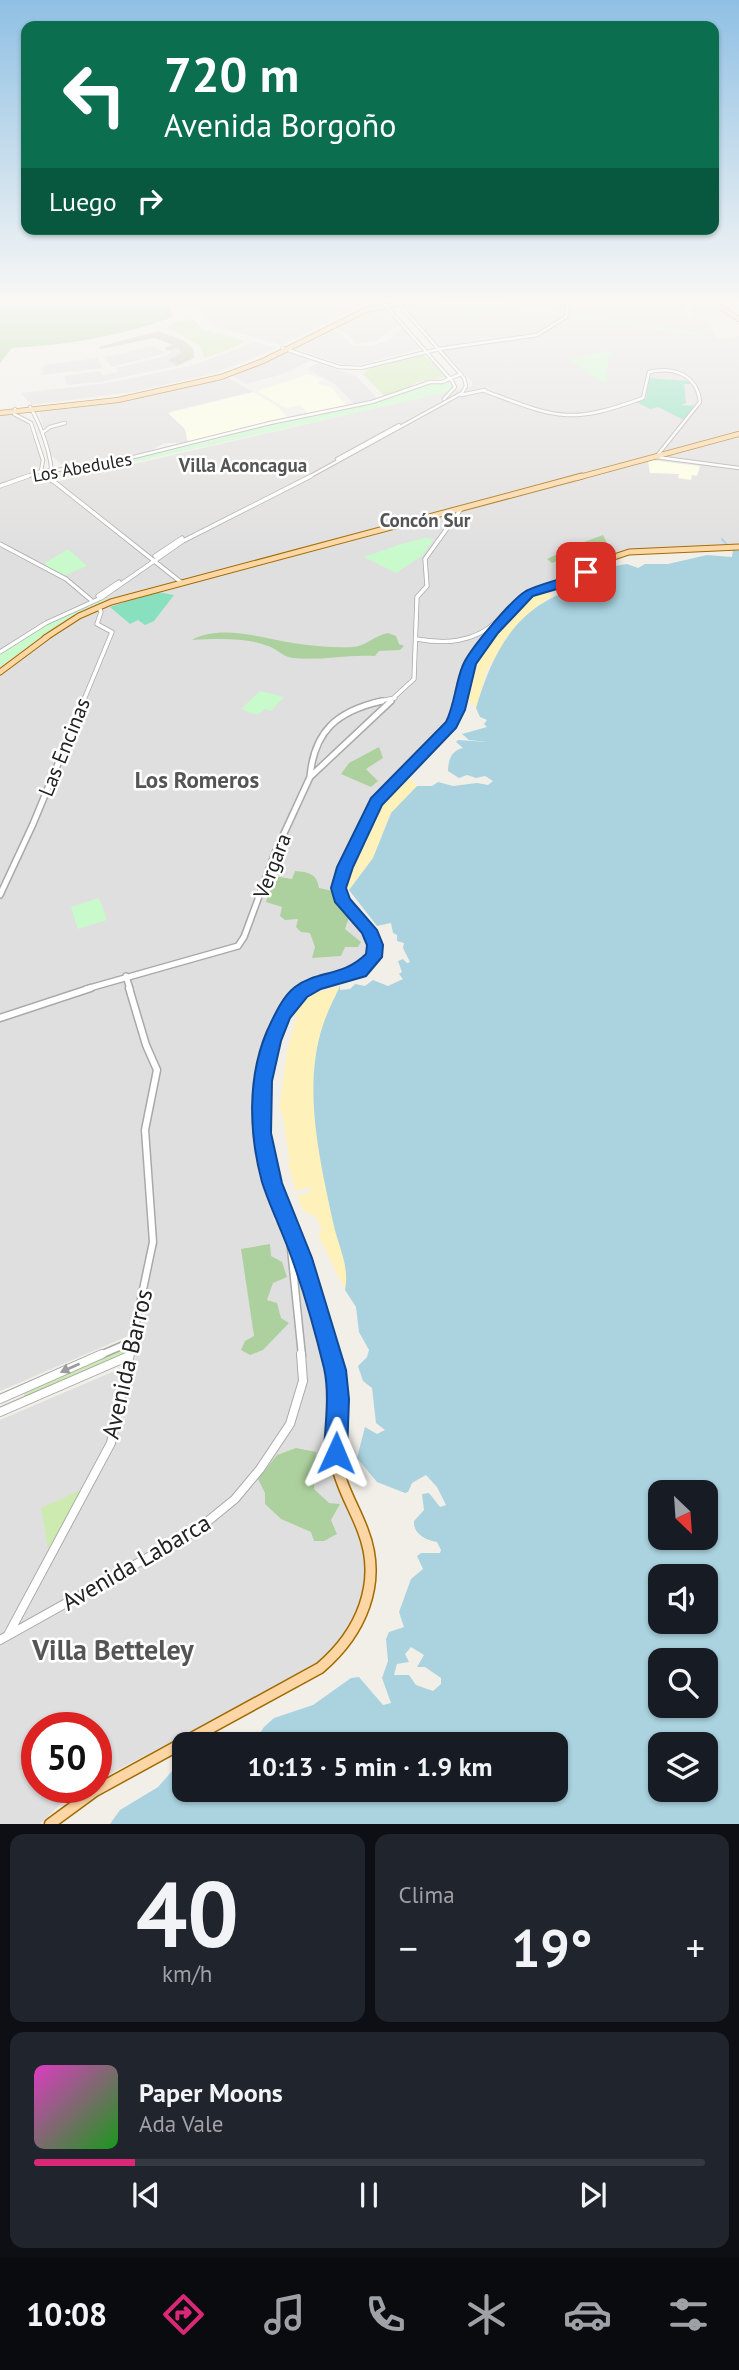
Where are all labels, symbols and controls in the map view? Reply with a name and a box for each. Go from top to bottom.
text: 720 m [164,42,299,106]
icon: left [49,49,140,140]
text: Avenida Borgoño [164,104,396,146]
icon: right [131,182,169,220]
text: Luego [49,185,117,218]
street label: Los Abedules [31,447,133,487]
district label: Villa Aconcagua [178,453,307,477]
district label: Concón Sur [380,508,471,532]
pin [556,542,616,602]
icon: arrive [567,553,605,591]
street label: Las Encinas [32,694,96,800]
district label: Los Romeros [135,765,259,794]
street label: Vergara [247,830,297,903]
street label: Avenida Barros [95,1286,159,1442]
one-way arrow [60,1363,81,1374]
position arrow [299,1416,373,1490]
north arrow [648,1480,718,1550]
map controls [648,1480,718,1802]
street label: Avenida Labarca [56,1507,216,1617]
button: sound [648,1564,718,1634]
district label: Villa Betteley [31,1631,194,1668]
button: search [648,1648,718,1718]
speed limit sign: 50 [21,1712,112,1803]
button: layers [648,1732,718,1802]
text: 10:13 · 5 min · 1.9 km [248,1750,493,1783]
text: 40 [136,1854,239,1972]
text: Clima [399,1880,455,1909]
text: 19° [511,1914,593,1981]
text: − [399,1923,418,1972]
text: + [686,1923,705,1972]
text: km/h [162,1959,212,1988]
text: Paper Moons [139,2076,283,2109]
text: Ada Vale [139,2109,223,2138]
icon: previous [127,2176,165,2214]
icon: pause [350,2176,388,2214]
icon: next [574,2176,612,2214]
icon: directions [159,2290,208,2339]
icon: music [260,2290,309,2339]
icon: phone [361,2290,410,2339]
icon: climate [462,2290,511,2339]
icon: car [563,2290,612,2339]
icon: filters [664,2290,713,2339]
text: 10:08 [26,2293,107,2335]

